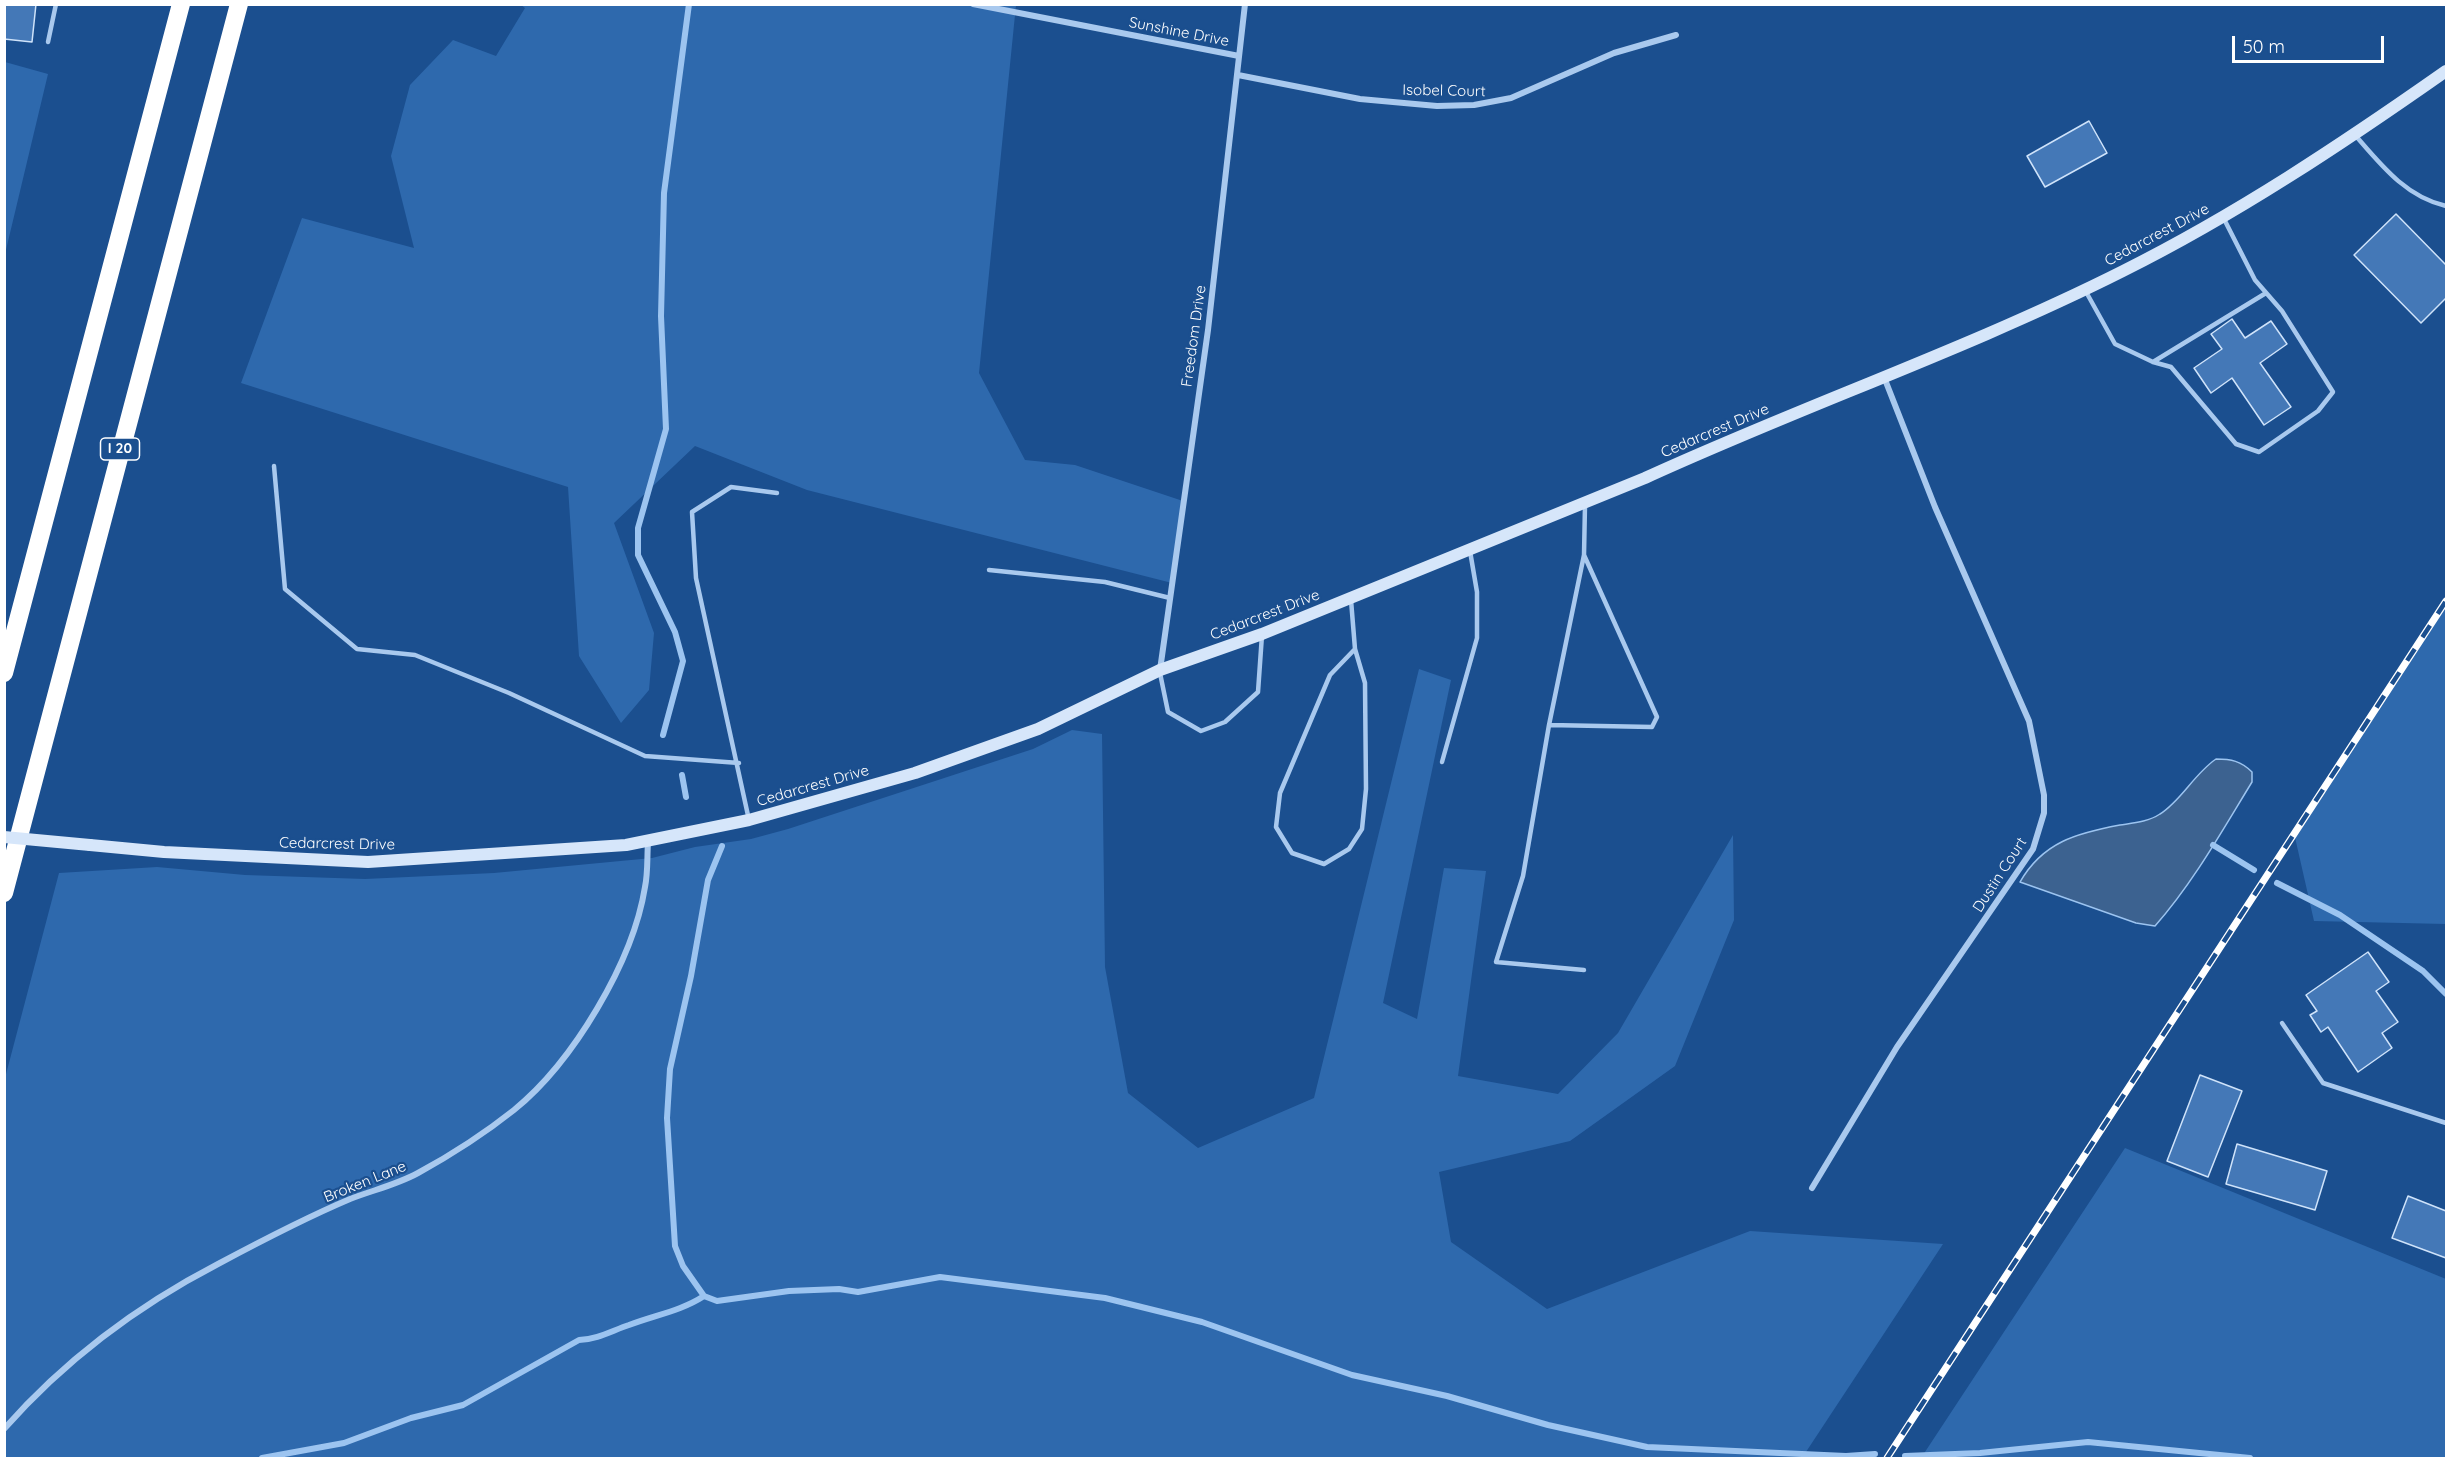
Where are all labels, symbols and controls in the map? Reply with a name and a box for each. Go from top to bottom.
street label: Sunshine Drive [1127,13,1231,51]
scale bar [2235,24,2386,62]
text: 50 m [2243,35,2285,58]
street label: Isobel Court [1402,81,1486,101]
street label: Cedarcrest Drive [2102,200,2212,270]
street label: Freedom Drive [1178,284,1210,388]
street label: Cedarcrest Drive [1658,400,1772,462]
road number: I 20 [100,438,140,460]
street label: Cedarcrest Drive [1208,586,1322,644]
street label: Cedarcrest Drive [755,761,871,811]
street label: Cedarcrest Drive [279,834,395,854]
street label: Dustin Court [1969,834,2031,916]
street label: Broken Lane [321,1157,409,1207]

